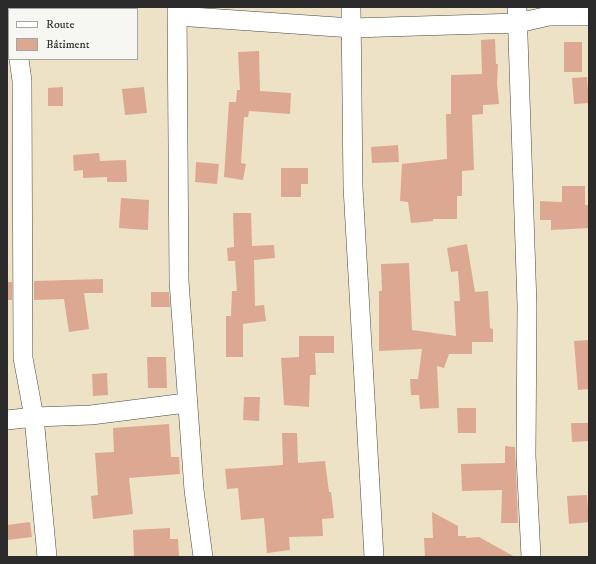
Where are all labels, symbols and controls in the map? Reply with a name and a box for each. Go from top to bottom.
legend [8,8,138,60]
text: Route [46,17,74,32]
text: Bâtiment [46,37,90,52]

